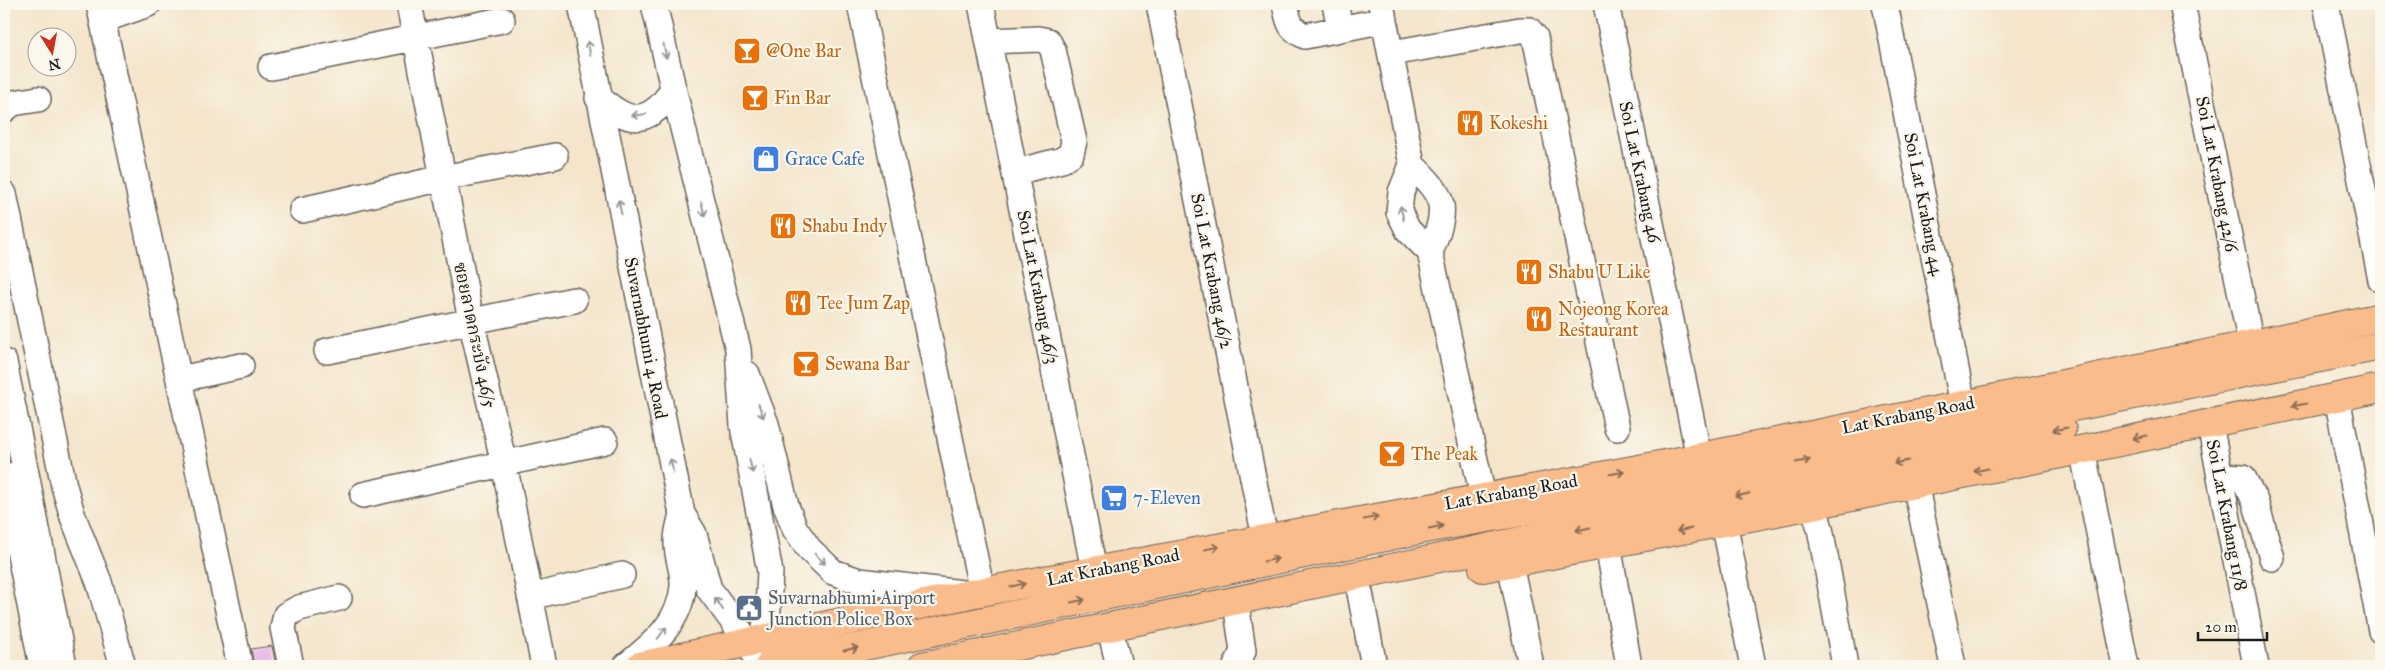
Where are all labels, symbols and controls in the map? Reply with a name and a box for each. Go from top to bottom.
north arrow [28,28,78,78]
bar icon: @One Bar [732,36,762,66]
one-way arrow [584,40,594,56]
place label: @One Bar [766,40,841,62]
one-way arrow [660,43,670,59]
text: N [47,55,62,74]
bar icon: Fin Bar [740,83,770,113]
place label: Fin Bar [774,87,831,109]
street label: Soi Lat Krabang 42/6 [2190,94,2243,255]
street label: Soi Lat Krabang 46 [1613,99,1666,246]
restaurant icon: Kokeshi [1455,108,1485,138]
one-way arrow [632,110,648,120]
place label: Kokeshi [1489,112,1548,134]
street label: Soi Lat Krabang 44 [1898,131,1949,278]
shop icon: Grace Cafe [751,144,781,174]
place label: Grace Cafe [785,148,865,170]
street label: Soi Lat Krabang 46/2 [1185,191,1238,351]
one-way arrow [615,200,624,216]
one-way arrow [699,201,708,217]
one-way arrow [1397,206,1406,222]
street label: Soi Lat Krabang 46/3 [1011,208,1064,366]
restaurant icon: Shabu Indy [768,211,798,241]
place label: Shabu Indy [802,215,887,237]
street label: Suvarnabhumi 4 Road [620,255,672,421]
restaurant icon: Shabu U Like [1514,257,1544,287]
street label: ซอยลาดกระบัง 46/5 [449,260,501,411]
place label: Shabu U Like [1548,261,1650,283]
restaurant icon: Tee Jum Zap [783,288,813,318]
place label: Tee Jum Zap [817,292,910,315]
place label: Nojeong Korea Restaurant [1558,298,1669,341]
restaurant icon: Nojeong Korea Restaurant [1524,304,1554,334]
bar icon: Sewana Bar [791,349,821,379]
place label: Sewana Bar [825,353,910,375]
street label: Lat Krabang Road [1840,391,1977,440]
one-way arrow [2292,401,2308,410]
one-way arrow [757,402,766,418]
one-way arrow [2052,424,2068,434]
one-way arrow [2132,433,2148,443]
street label: Soi Lat Krabang 11/8 [2201,437,2252,593]
bar icon: The Peak [1377,439,1407,469]
place label: The Peak [1411,443,1479,465]
one-way arrow [1794,456,1810,466]
one-way arrow [667,458,677,474]
one-way arrow [746,458,756,474]
one-way arrow [1893,458,1909,467]
one-way arrow [1973,466,1989,475]
one-way arrow [1609,467,1625,477]
street label: Lat Krabang Road [1443,469,1580,516]
supermarket icon: 7-Eleven [1099,483,1129,513]
place label: 7-Eleven [1133,487,1201,509]
one-way arrow [1734,491,1750,500]
one-way arrow [1363,513,1379,522]
one-way arrow [1428,521,1444,531]
one-way arrow [1575,524,1591,534]
one-way arrow [1677,525,1693,535]
street label: Lat Krabang Road [1045,543,1182,592]
one-way arrow [1203,543,1219,553]
one-way arrow [813,553,826,565]
one-way arrow [1263,555,1279,565]
one-way arrow [1009,580,1025,589]
place label: Suvarnabhumi Airport Junction Police Box [766,587,936,631]
public building icon: Suvarnabhumi Airport Junction Police Box [734,593,764,623]
one-way arrow [1070,596,1086,605]
one-way arrow [714,597,724,611]
scale bar [2198,610,2266,642]
text: 20 m [2205,618,2237,636]
one-way arrow [657,627,668,640]
one-way arrow [842,644,858,653]

